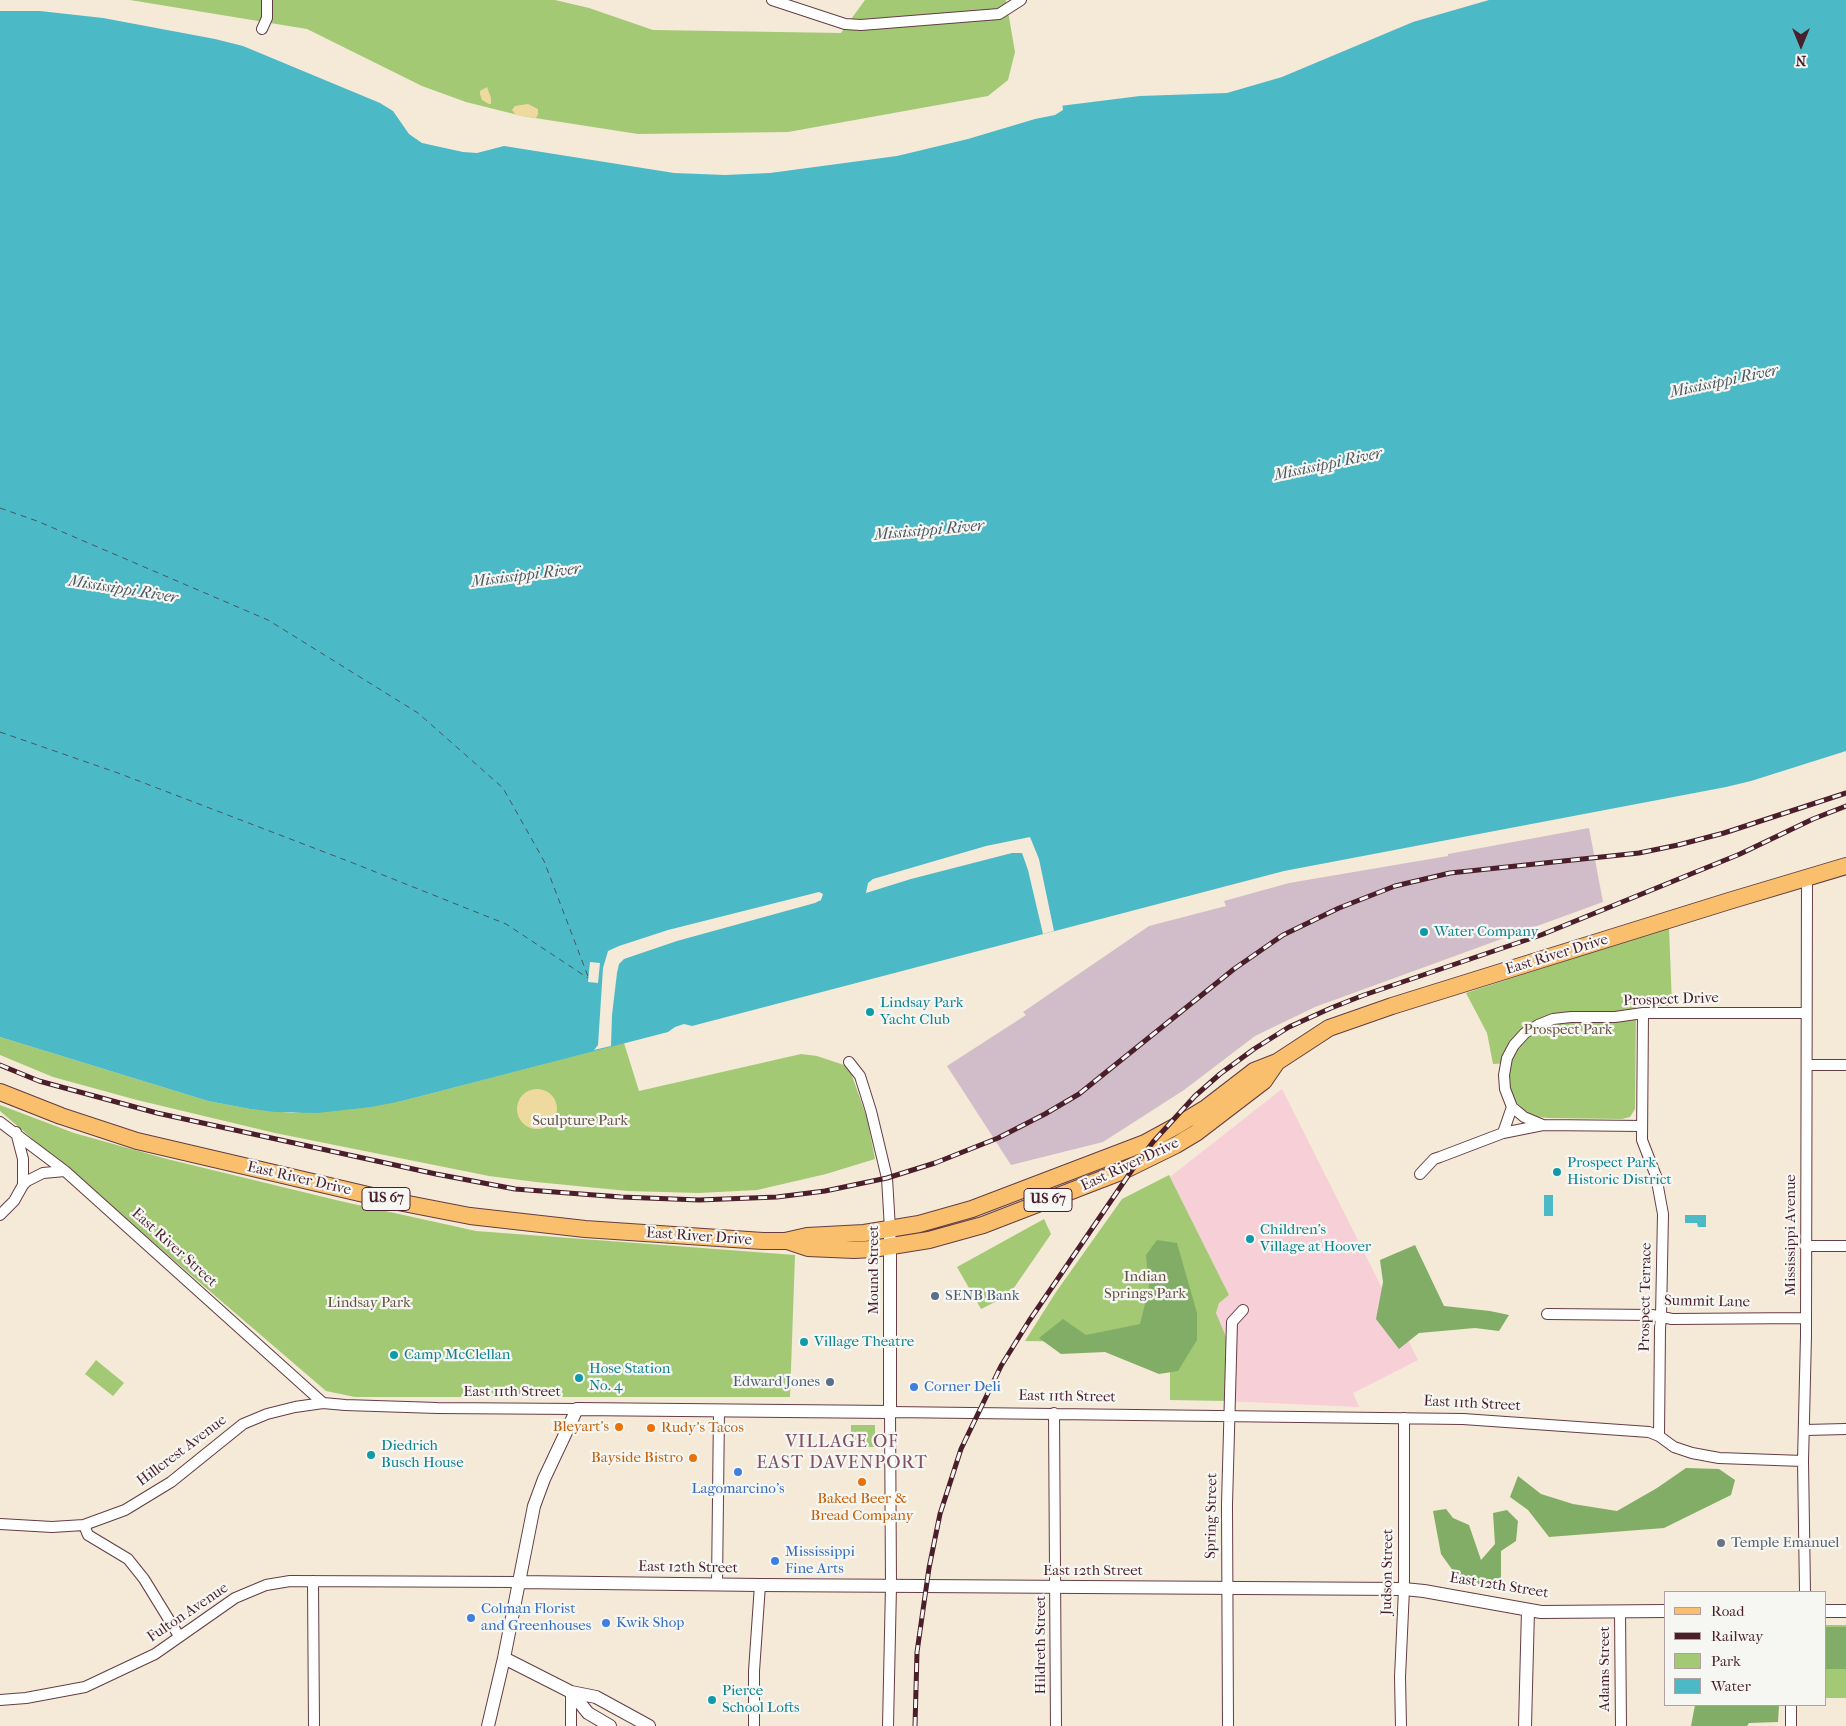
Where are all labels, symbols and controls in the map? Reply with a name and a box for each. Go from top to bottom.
north arrow [1776,20,1826,70]
text: N [1796,52,1806,69]
water label: Mississippi River [1668,361,1780,403]
water label: Mississippi River [1272,444,1384,486]
water label: Mississippi River [873,517,985,545]
water label: Mississippi River [470,560,582,592]
water label: Mississippi River [67,572,179,608]
place label: Water Company [1434,923,1538,941]
marker: Water Company [1418,926,1430,938]
street label: East River Drive [1504,931,1610,979]
street label: Prospect Drive [1623,989,1719,1011]
place label: Lindsay Park Yacht Club [880,994,964,1029]
marker: Lindsay Park Yacht Club [864,1006,876,1018]
park label: Prospect Park [1523,1021,1613,1039]
park label: Sculpture Park [532,1112,628,1130]
street label: East River Drive [1078,1134,1182,1196]
place label: Prospect Park Historic District [1567,1154,1672,1189]
street label: East River Drive [245,1158,353,1200]
marker: Prospect Park Historic District [1551,1166,1563,1178]
street label: Mississippi Avenue [1782,1174,1800,1296]
road number: US 67 [362,1188,410,1210]
road number: US 67 [1024,1188,1072,1212]
street label: East River Street [127,1205,221,1291]
place label: Children's Village at Hoover [1260,1221,1371,1256]
street label: East River Drive [645,1224,753,1250]
street label: Mound Street [865,1225,883,1315]
marker: Children's Village at Hoover [1244,1233,1256,1245]
street label: Prospect Terrace [1636,1242,1656,1352]
park label: Indian Springs Park [1104,1268,1186,1303]
place label: SENB Bank [945,1287,1019,1305]
marker: SENB Bank [929,1290,941,1302]
street label: Summit Lane [1664,1292,1750,1312]
park label: Lindsay Park [327,1294,411,1312]
place label: Village Theatre [814,1333,914,1351]
marker: Village Theatre [798,1336,810,1348]
place label: Camp McClellan [404,1346,510,1364]
marker: Camp McClellan [388,1349,400,1361]
place label: Hose Station No. 4 [589,1360,670,1395]
marker: Hose Station No. 4 [573,1372,585,1384]
place label: Edward Jones [733,1373,820,1391]
marker: Edward Jones [824,1376,836,1388]
place label: Corner Deli [924,1378,1001,1396]
marker: Corner Deli [908,1381,920,1393]
street label: East 11th Street [463,1383,561,1401]
street label: East 11th Street [1018,1387,1116,1407]
street label: East 11th Street [1423,1392,1521,1416]
street label: Hillcrest Avenue [134,1412,230,1490]
place label: Bleyart's [553,1418,609,1436]
place label: Rudy's Tacos [661,1419,744,1437]
marker: Bleyart's [613,1421,625,1433]
marker: Rudy's Tacos [645,1422,657,1434]
district label: VILLAGE OF EAST DAVENPORT [754,1432,930,1475]
place label: Diedrich Busch House [381,1437,464,1472]
marker: Diedrich Busch House [365,1449,377,1461]
place label: Bayside Bistro [591,1449,683,1467]
marker: Bayside Bistro [687,1452,699,1464]
marker: Lagomarcino's [732,1466,744,1478]
street label: Spring Street [1202,1473,1222,1559]
marker: Baked Beer & Bread Company [856,1476,868,1488]
place label: Lagomarcino's [691,1480,785,1498]
place label: Baked Beer & Bread Company [810,1490,914,1525]
street label: Judson Street [1378,1529,1398,1615]
place label: Temple Emanuel [1731,1534,1839,1552]
marker: Temple Emanuel [1715,1537,1727,1549]
place label: Mississippi Fine Arts [785,1543,855,1578]
marker: Mississippi Fine Arts [769,1555,781,1567]
street label: East 12th Street [638,1558,738,1578]
street label: East 12th Street [1043,1562,1143,1580]
street label: East 12th Street [1448,1569,1550,1603]
street label: Fulton Avenue [144,1579,232,1647]
legend [1664,1591,1826,1706]
street label: Hildreth Street [1032,1596,1050,1694]
place label: Colman Florist and Greenhouses [481,1600,591,1635]
text: Road [1711,1602,1744,1620]
marker: Colman Florist and Greenhouses [465,1612,477,1624]
place label: Kwik Shop [616,1614,684,1632]
marker: Kwik Shop [600,1617,612,1629]
street label: Adams Street [1596,1626,1614,1712]
text: Railway [1711,1627,1763,1645]
text: Park [1711,1652,1741,1670]
text: Water [1711,1677,1751,1695]
place label: Pierce School Lofts [722,1682,800,1717]
marker: Pierce School Lofts [706,1694,718,1706]

